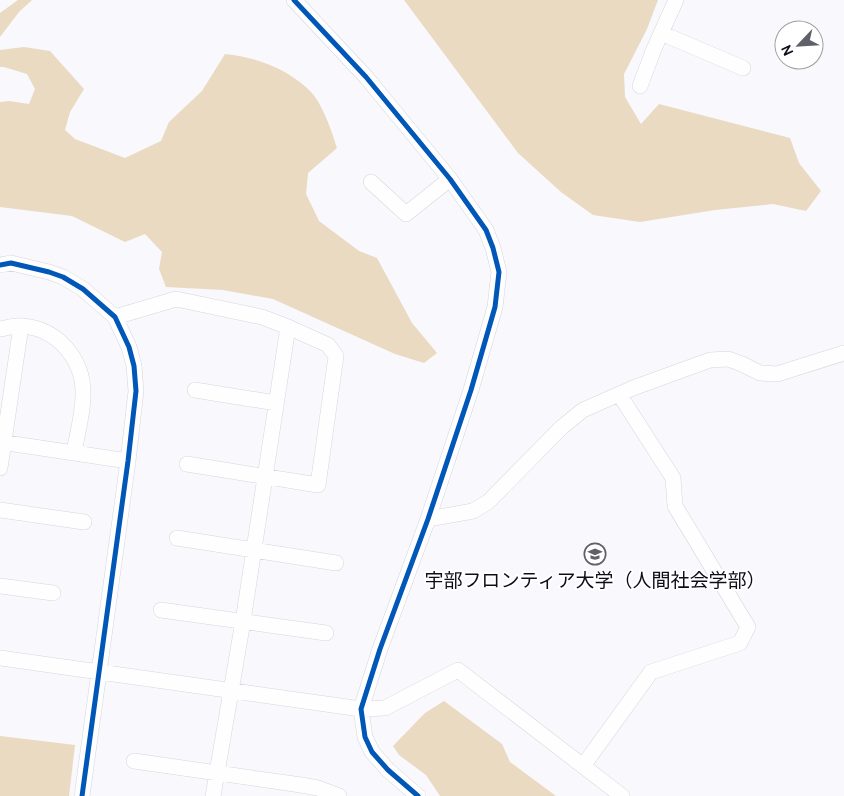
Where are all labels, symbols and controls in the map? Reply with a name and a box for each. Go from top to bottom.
north arrow [774,20,824,70]
text: N [777,42,797,59]
school or university icon: 宇部フロンティア大学（人間社会学部） [583,542,607,566]
place label: 宇部フロンティア大学（人間社会学部） [425,569,765,592]

